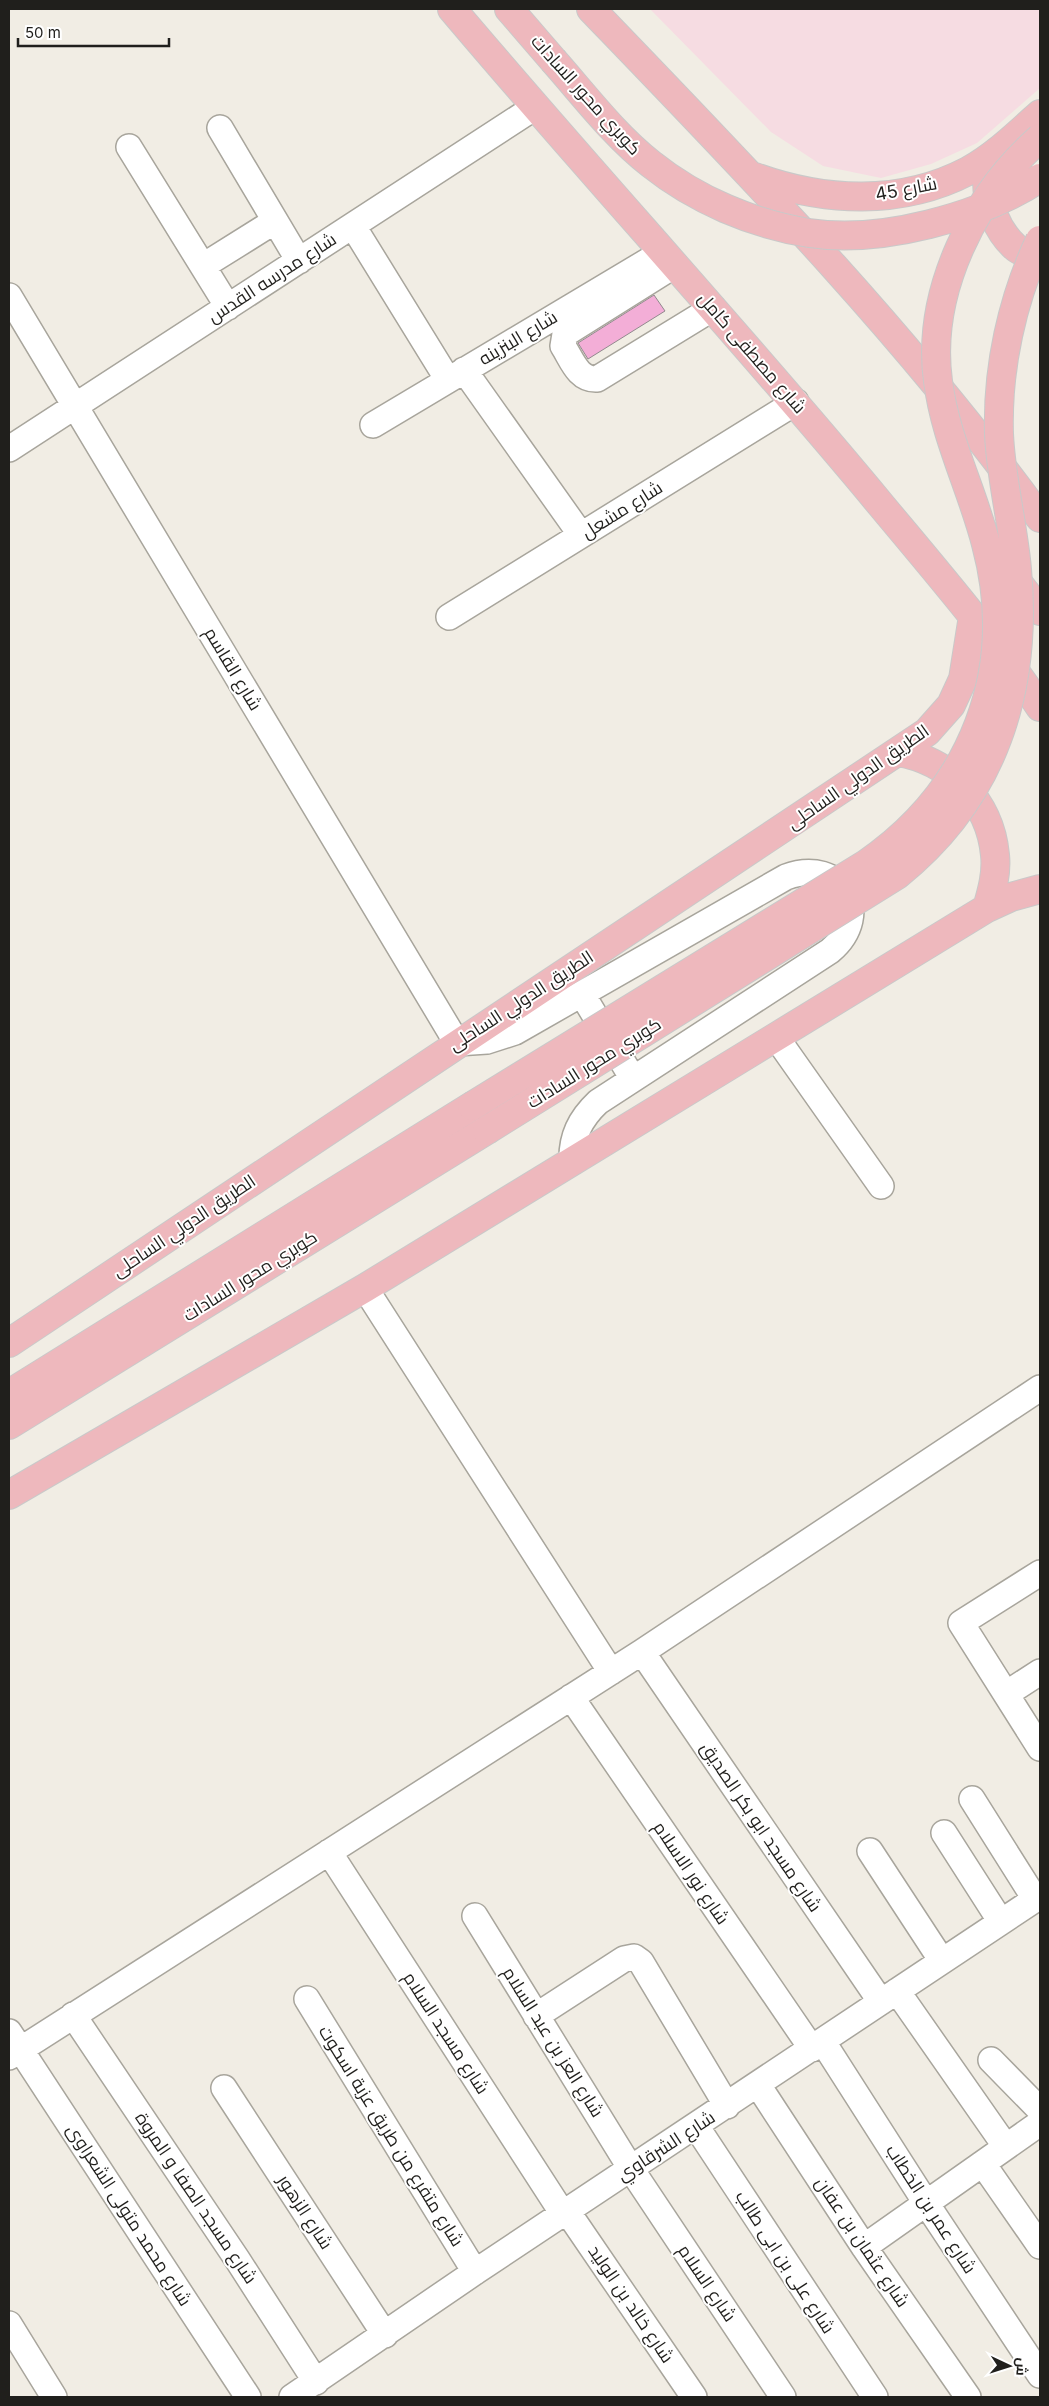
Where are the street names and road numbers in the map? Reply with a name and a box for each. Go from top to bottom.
street label: كوبري محور السادات [524,30,646,162]
street label: شارع 45 [873,172,939,207]
street label: شارع مدرسه القدس [204,228,341,329]
street label: شارع مصطفى كامل [693,288,811,419]
street label: شارع البنزينه [475,306,562,371]
street label: شارع مشعل [578,477,667,544]
street label: شارع القاسم [199,623,266,715]
street label: الطريق الدولي الساحلى [783,720,935,837]
street label: الطريق الدولي الساحلى [444,946,599,1059]
street label: كوبري محور السادات [523,1013,667,1116]
street label: الطريق الدولي الساحلى [108,1170,262,1285]
street label: كوبري محور السادات [179,1226,323,1329]
street label: شارع مسجد ابو بكر الصديق [695,1738,826,1917]
street label: شارع نور الاسلام [648,1817,734,1929]
street label: شارع العز بن عبد السلام [497,1963,608,2122]
street label: شارع مسجد السلام [398,1968,494,2099]
street label: شارع متفرع من طريق عزبة اسكوت [313,2021,468,2251]
street label: شارع الشرقاوي [613,2106,721,2188]
street label: شارع مسجد الصفا و المروة [130,2108,262,2288]
street label: شارع محمد متولى الشعراوى [61,2120,196,2311]
street label: شارع عمر بن الخطاب [880,2140,981,2278]
street label: شارع الزهور [271,2170,337,2254]
street label: شارع عثمان بن عفان [809,2173,914,2312]
street label: شارع على بن ابى طالب [730,2186,839,2338]
street label: شارع السلام [672,2240,741,2326]
street label: شارع خالد بن الوليد [583,2241,679,2368]

